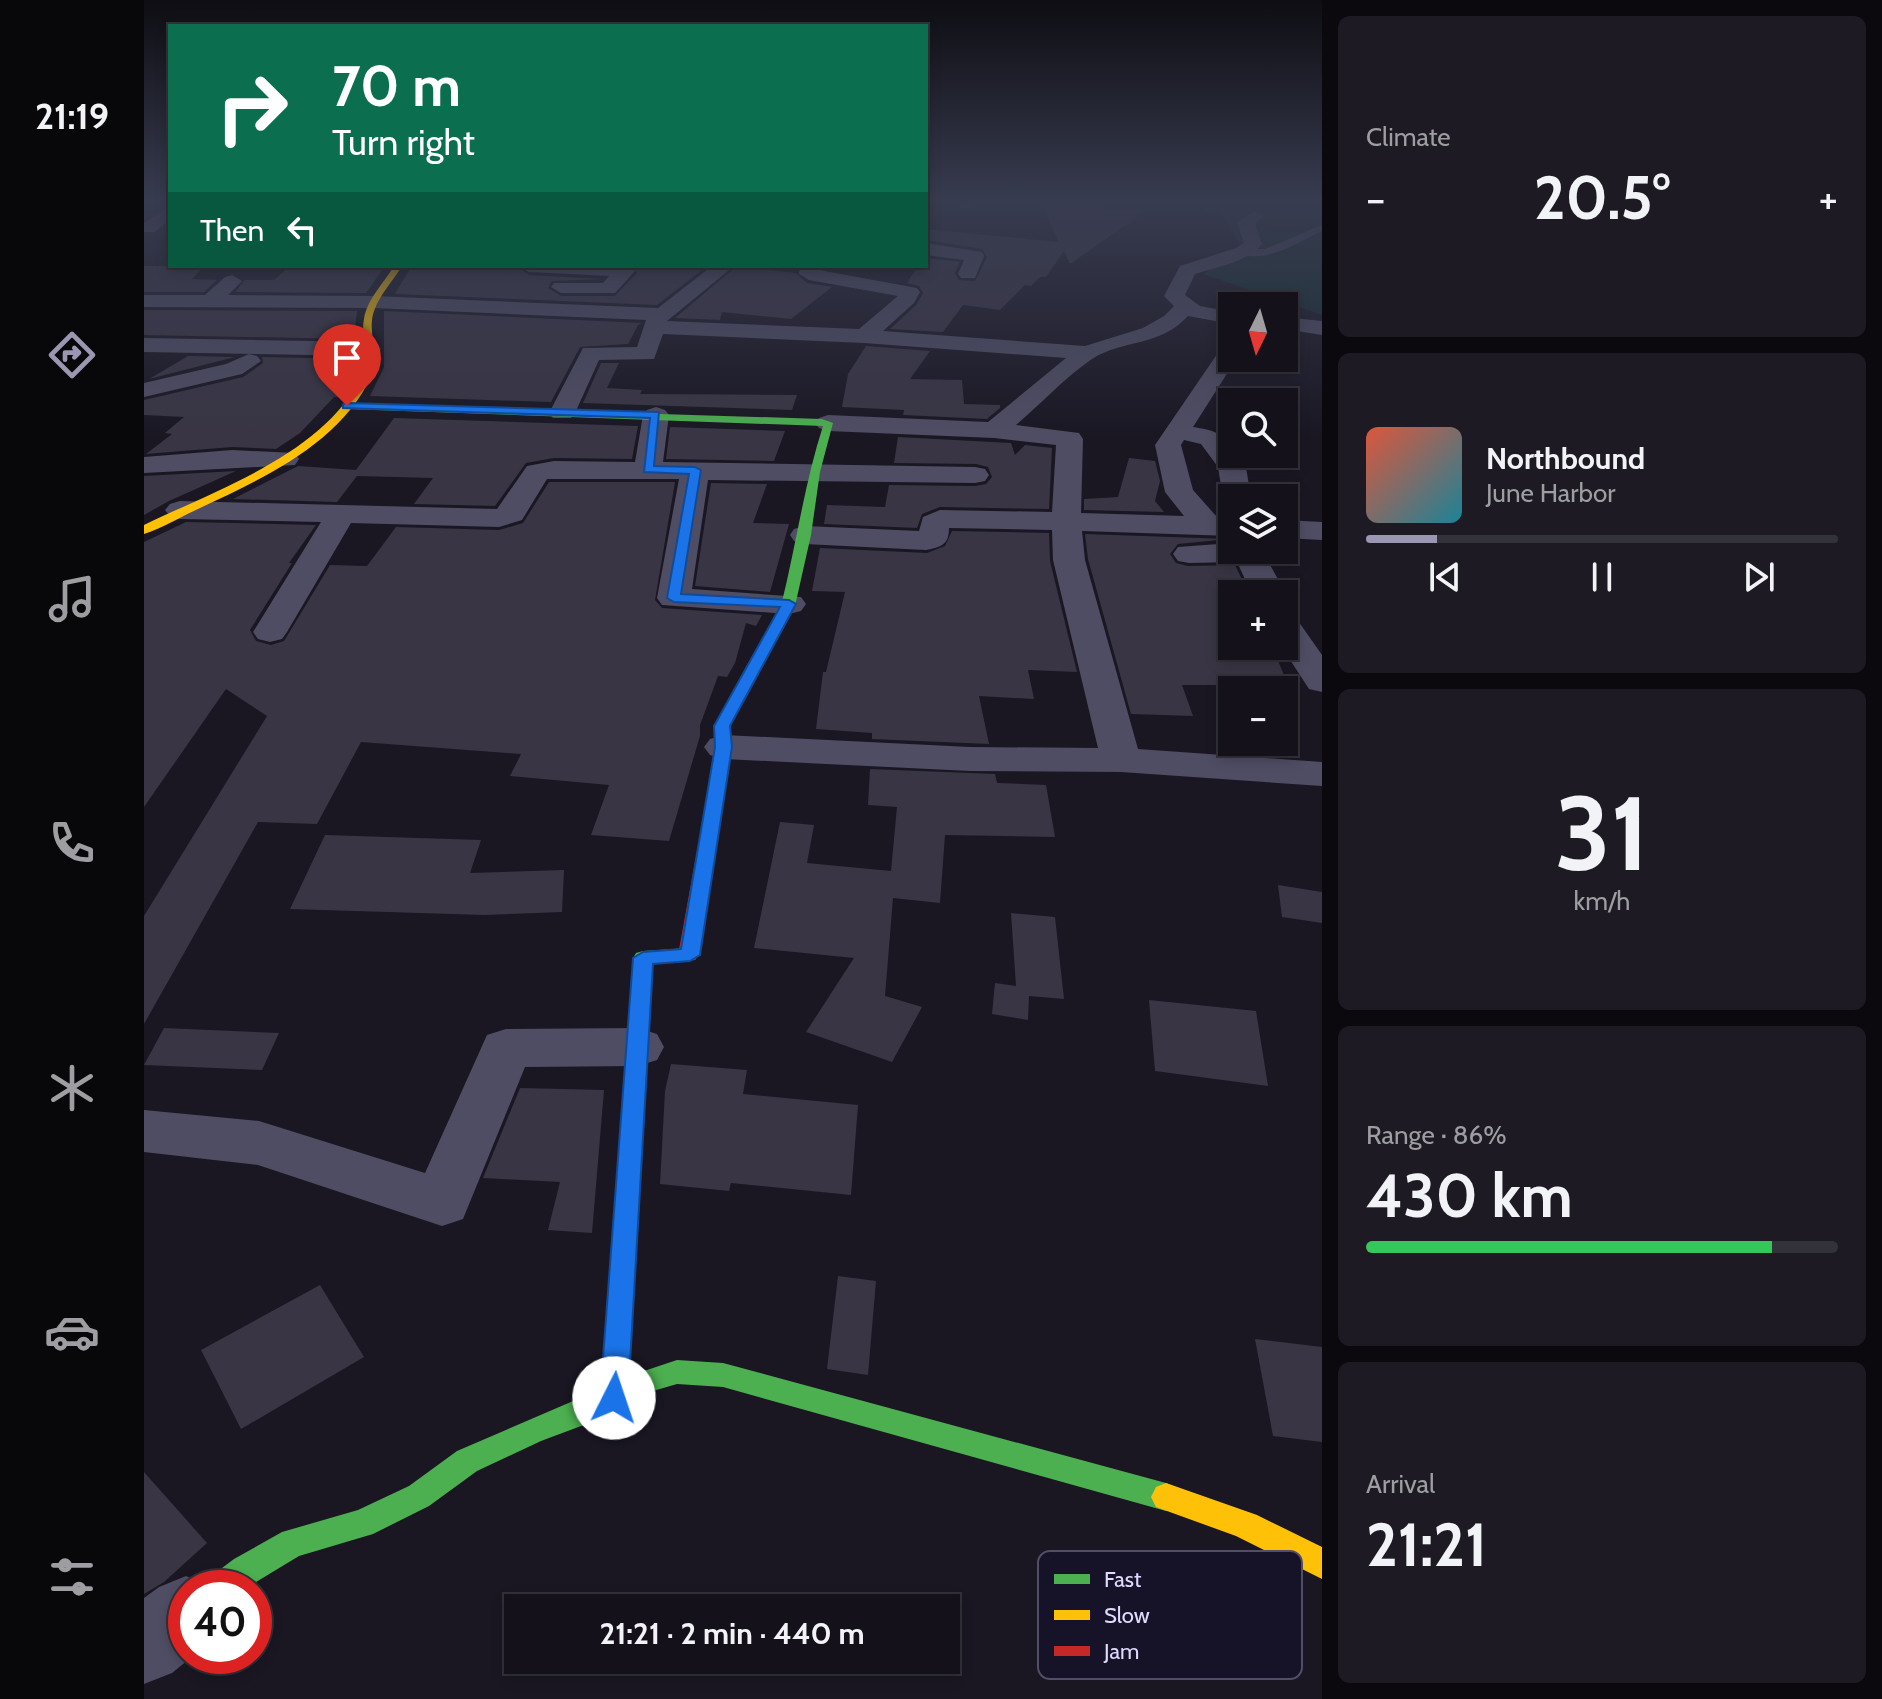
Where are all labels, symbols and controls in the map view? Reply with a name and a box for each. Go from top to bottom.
text: 70 m [332,52,461,120]
icon: right [200,56,304,160]
text: 21:19 [35,94,109,138]
text: Turn right [332,120,475,164]
text: Climate [1366,121,1451,153]
text: 20.5° [1534,161,1670,234]
text: − [1366,172,1385,225]
text: + [1819,172,1838,225]
icon: left [280,208,324,252]
text: Then [200,212,264,249]
north arrow [1218,292,1298,372]
map controls [1218,292,1298,756]
pin [313,324,381,406]
icon: directions [44,327,100,383]
icon: arrive [325,336,369,380]
button: search [1218,388,1298,468]
text: Northbound [1486,440,1645,477]
text: June Harbor [1486,477,1615,509]
button: layers [1218,484,1298,564]
icon: previous [1423,555,1467,599]
icon: pause [1580,555,1624,599]
icon: next [1737,555,1781,599]
icon: music [44,571,100,627]
button: + [1218,580,1298,660]
button: − [1218,676,1298,756]
text: 31 [1555,770,1649,896]
icon: phone [44,815,100,871]
text: km/h [1574,885,1630,917]
icon: climate [44,1060,100,1116]
text: Range · 86% [1366,1119,1507,1151]
text: 430 km [1366,1159,1573,1232]
icon: car [44,1304,100,1360]
position arrow [572,1356,656,1440]
text: Arrival [1366,1468,1435,1500]
text: 21:21 [1366,1508,1487,1581]
icon: filters [44,1549,100,1605]
legend [1038,1551,1302,1679]
text: Fast [1104,1566,1142,1593]
speed limit sign: 40 [168,1570,272,1674]
text: Slow [1104,1602,1150,1629]
text: 21:21 · 2 min · 440 m [599,1615,865,1652]
text: Jam [1103,1638,1139,1665]

